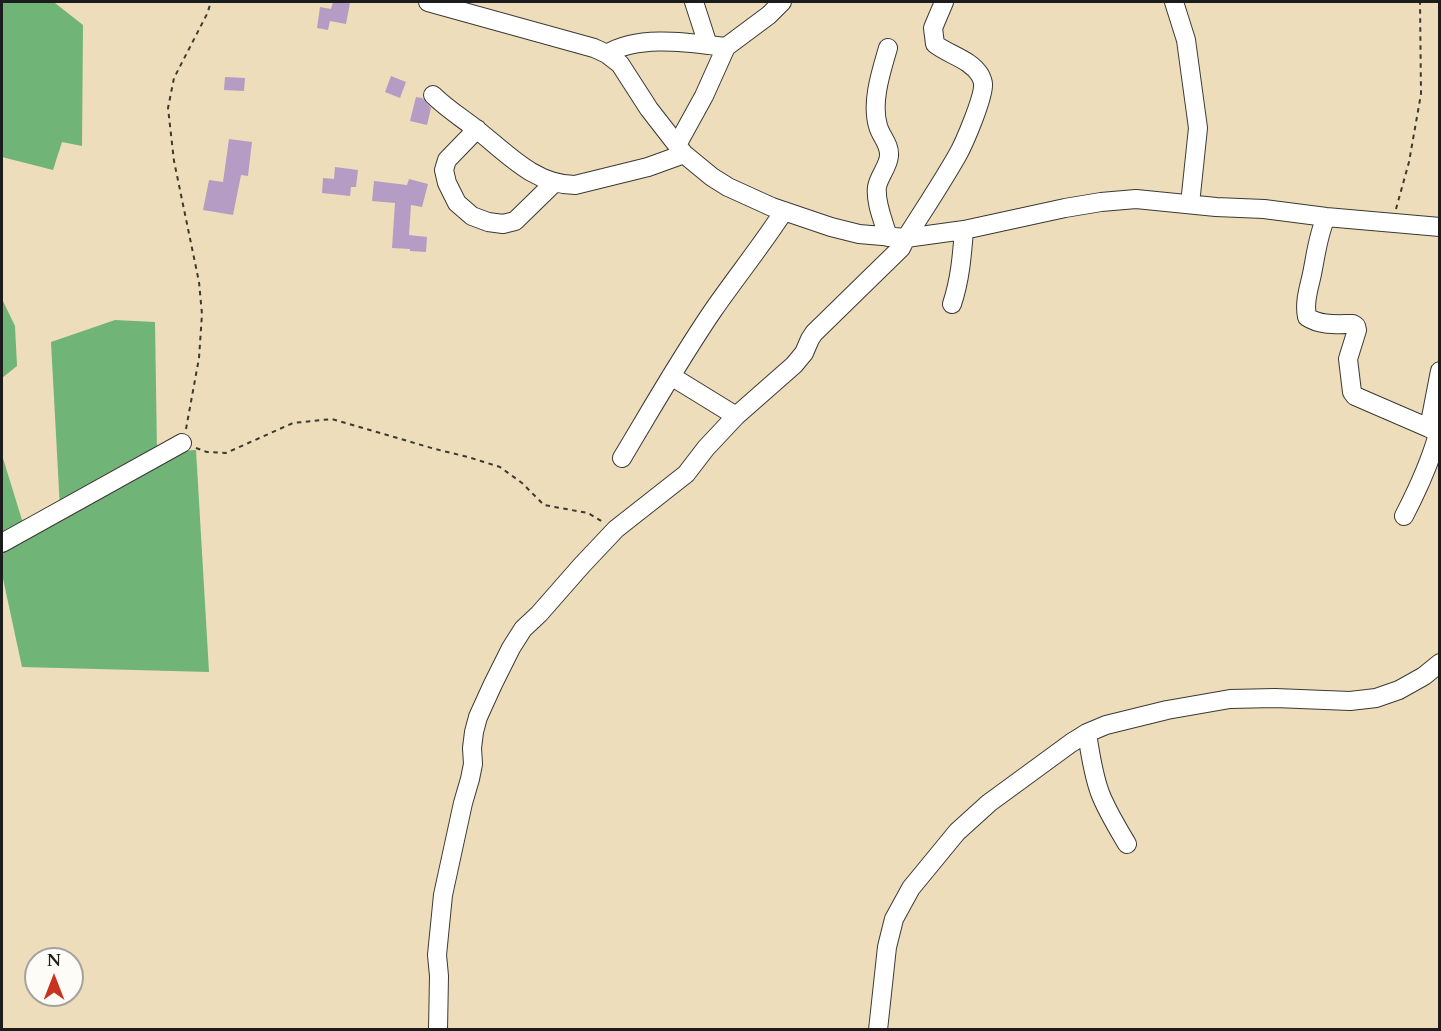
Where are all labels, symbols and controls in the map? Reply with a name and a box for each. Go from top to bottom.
north arrow [24,947,84,1007]
text: N [47,950,61,972]

